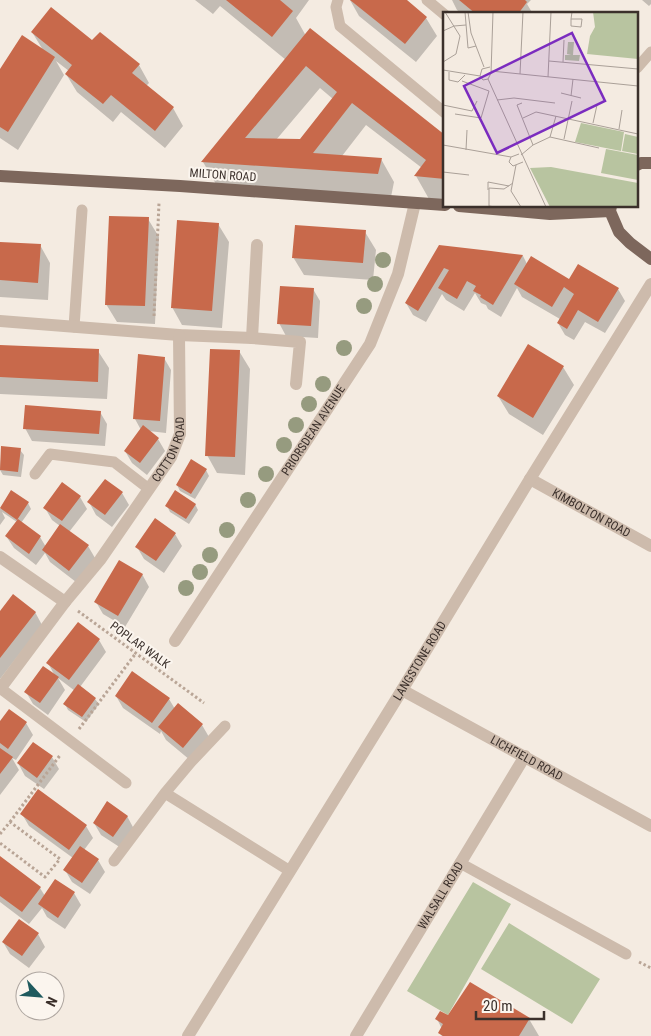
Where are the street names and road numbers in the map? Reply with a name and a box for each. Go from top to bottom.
street label: MILTON ROAD [189,166,257,184]
street label: PRIORSDEAN AVENUE [279,383,348,478]
street label: COTTON ROAD [149,416,187,485]
street label: KIMBOLTON ROAD [550,486,633,540]
street label: LANGSTONE ROAD [390,618,449,703]
street label: POPLAR WALK [107,619,173,672]
street label: LICHFIELD ROAD [488,733,565,784]
street label: WALSALL ROAD [415,859,466,932]

